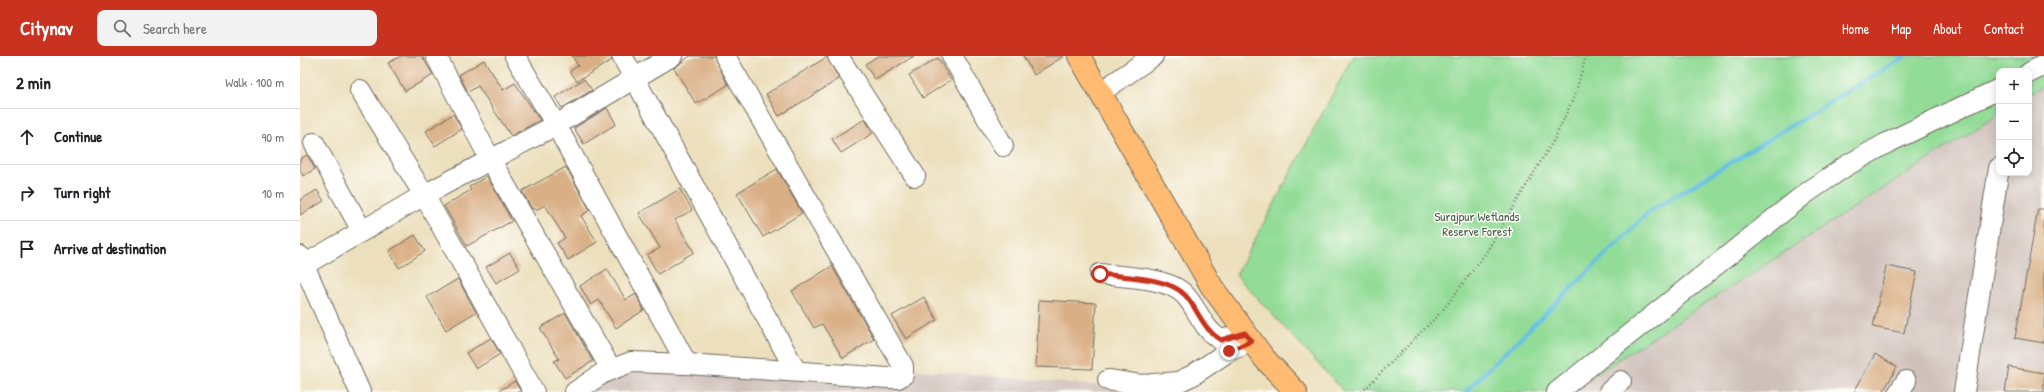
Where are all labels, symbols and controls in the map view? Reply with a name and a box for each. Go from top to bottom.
search box [97,10,377,46]
text: Citynav [20,15,73,41]
icon: search [111,17,133,39]
text: Search here [143,18,207,39]
text: Home [1842,19,1869,38]
text: Map [1891,19,1911,38]
text: About [1933,19,1962,38]
text: Contact [1984,19,2024,38]
map controls [1996,68,2032,176]
button: + [1996,68,2032,104]
text: 2 min [16,71,51,94]
text: Walk · 100 m [225,73,284,91]
button: − [1996,104,2032,140]
icon: ahead [16,126,38,148]
text: Continue [54,126,102,147]
text: 90 m [262,128,284,146]
button: locate [1996,140,2032,176]
icon: right [16,182,38,204]
text: Turn right [54,182,110,203]
text: 10 m [262,184,284,202]
park label: Surajpur Wetlands Reserve Forest [1434,207,1520,240]
icon: arrive [16,238,38,260]
text: Arrive at destination [54,238,166,259]
route start [1091,265,1109,283]
route end [1220,342,1238,360]

